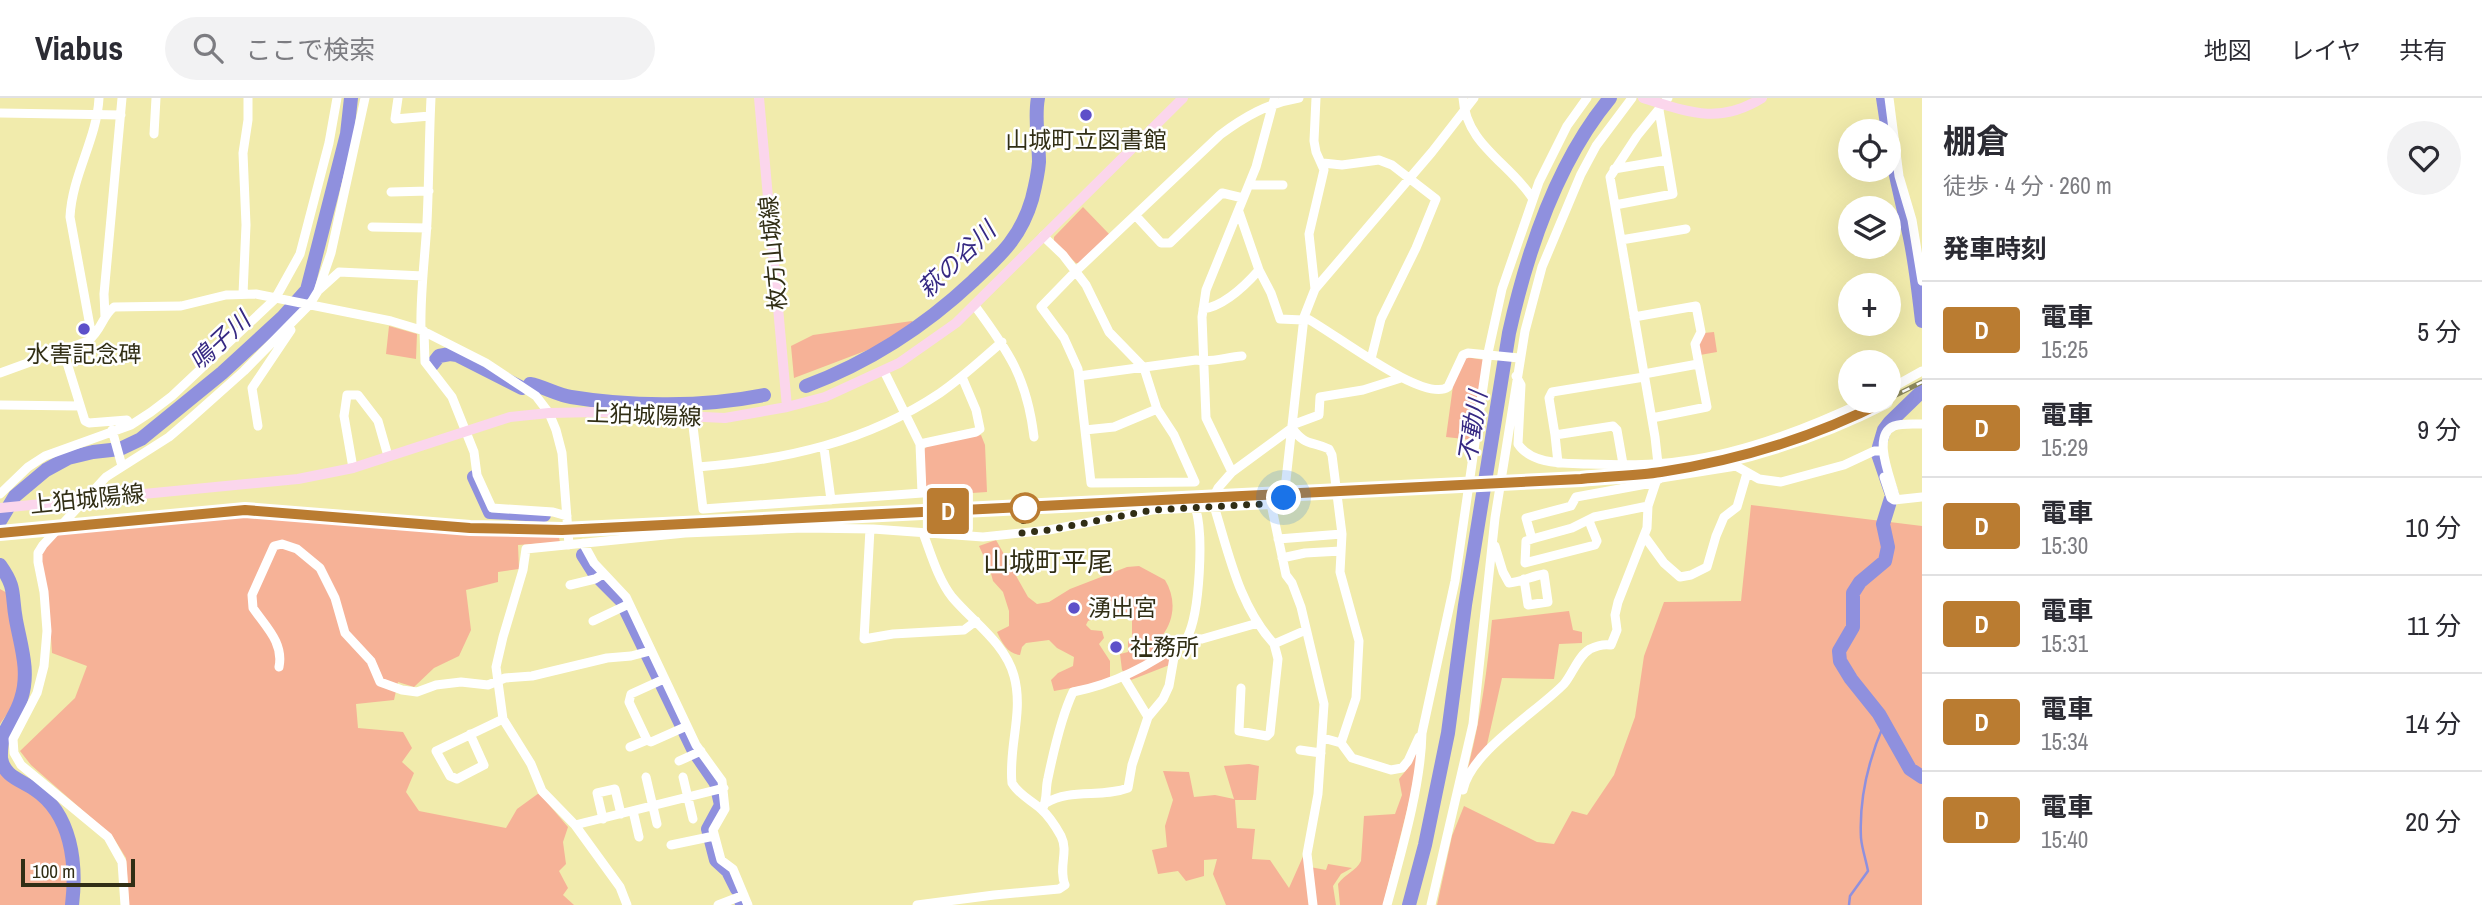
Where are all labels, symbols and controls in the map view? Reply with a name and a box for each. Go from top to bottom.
search box [165,17,655,80]
text: Viabus [35,26,123,70]
icon: search [189,29,227,67]
text: ここで検索 [245,32,375,67]
text: 地図 [2204,34,2252,66]
text: レイヤ [2290,34,2361,66]
text: 共有 [2399,34,2447,66]
marker: 山城町立図書館 [1078,107,1094,123]
map controls [1838,119,1901,413]
button: locate [1838,119,1901,182]
text: 棚倉 [1943,119,2009,163]
button: heart [2387,121,2461,195]
place label: 山城町立図書館 [1006,124,1167,155]
text: 徒歩 · 4 分 · 260 m [1943,170,2112,201]
street label: 枚方山城線 [752,194,793,312]
button: layers [1838,196,1901,259]
water label: 萩の谷川 [911,212,1004,304]
text: 発車時刻 [1943,231,2047,266]
button: + [1838,273,1901,336]
text: 電車 [2041,299,2093,334]
water label: 鳴子川 [182,302,259,377]
text: D [1974,314,1989,346]
text: 5 分 [2417,314,2461,349]
marker: 水害記念碑 [76,321,92,337]
text: 15:25 [2041,334,2088,365]
place label: 水害記念碑 [27,338,142,369]
button: − [1838,350,1901,413]
water label: 不動川 [1451,386,1494,465]
street label: 上狛城陽線 [586,397,702,432]
text: 電車 [2041,397,2093,432]
text: D [1974,412,1989,444]
text: 9 分 [2417,412,2461,447]
text: 15:29 [2041,432,2088,463]
street label: 上狛城陽線 [28,477,146,520]
your location [1266,480,1301,515]
line badge: D [925,488,971,534]
unlabelled marker [1010,493,1040,523]
text: D [941,495,955,527]
text: 電車 [2041,495,2093,530]
text: D [1974,510,1989,542]
text: 10 分 [2405,510,2461,545]
text: 15:30 [2041,530,2088,561]
district label: 山城町平尾 [983,544,1113,579]
place label: 湧出宮 [1088,592,1157,623]
text: 電車 [2041,593,2093,628]
marker: 湧出宮 [1066,600,1082,616]
text: D [1974,608,1989,640]
text: 11 分 [2407,608,2461,643]
text: 15:31 [2041,628,2088,659]
place label: 社務所 [1130,631,1199,662]
marker: 社務所 [1108,639,1124,655]
text: 電車 [2041,691,2093,726]
text: D [1974,706,1989,738]
text: 14 分 [2405,706,2461,741]
text: 15:34 [2041,726,2088,757]
text: 電車 [2041,789,2093,824]
text: D [1974,804,1989,836]
text: 20 分 [2405,804,2461,839]
text: 15:40 [2041,824,2088,855]
scale bar [21,856,135,888]
text: 100 m [32,858,75,884]

